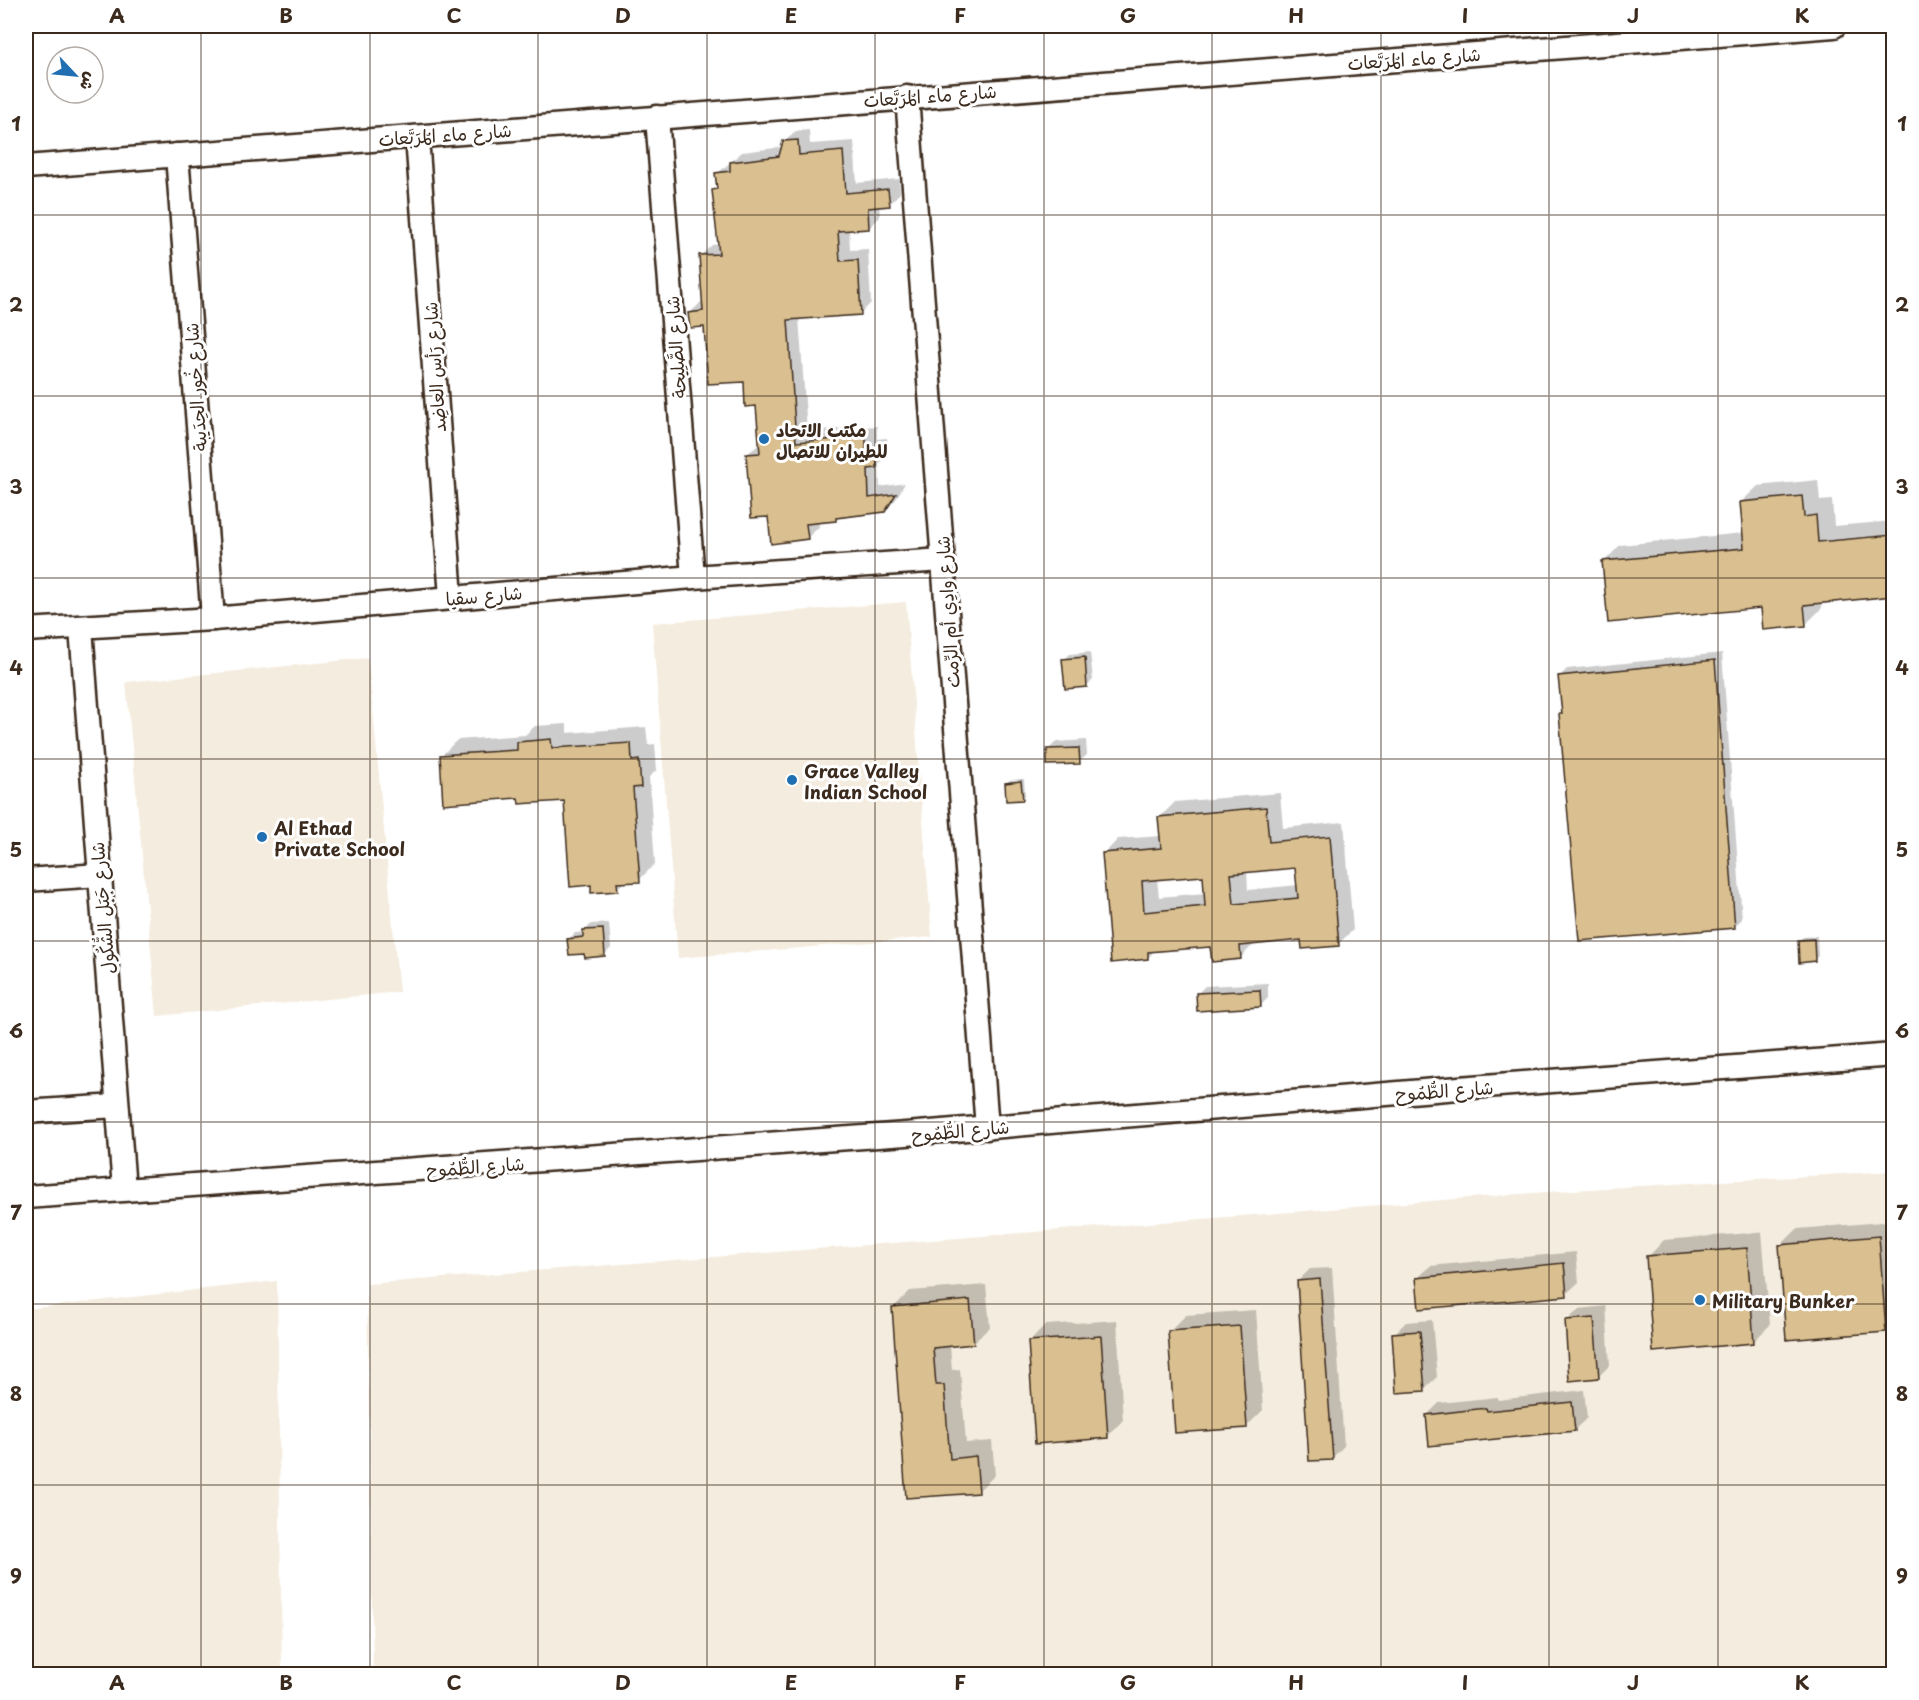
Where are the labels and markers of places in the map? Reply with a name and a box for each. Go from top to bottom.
place label: مكتب الاتحاد للطيران للاتصال [776,416,888,464]
marker: مكتب الاتحاد للطيران للاتصال [757,432,771,446]
place label: Grace Valley Indian School [804,757,927,805]
marker: Grace Valley Indian School [785,773,799,787]
place label: Al Ethad Private School [273,814,405,862]
marker: Al Ethad Private School [255,830,269,844]
place label: Military Bunker [1712,1287,1855,1314]
marker: Military Bunker [1693,1293,1707,1307]

